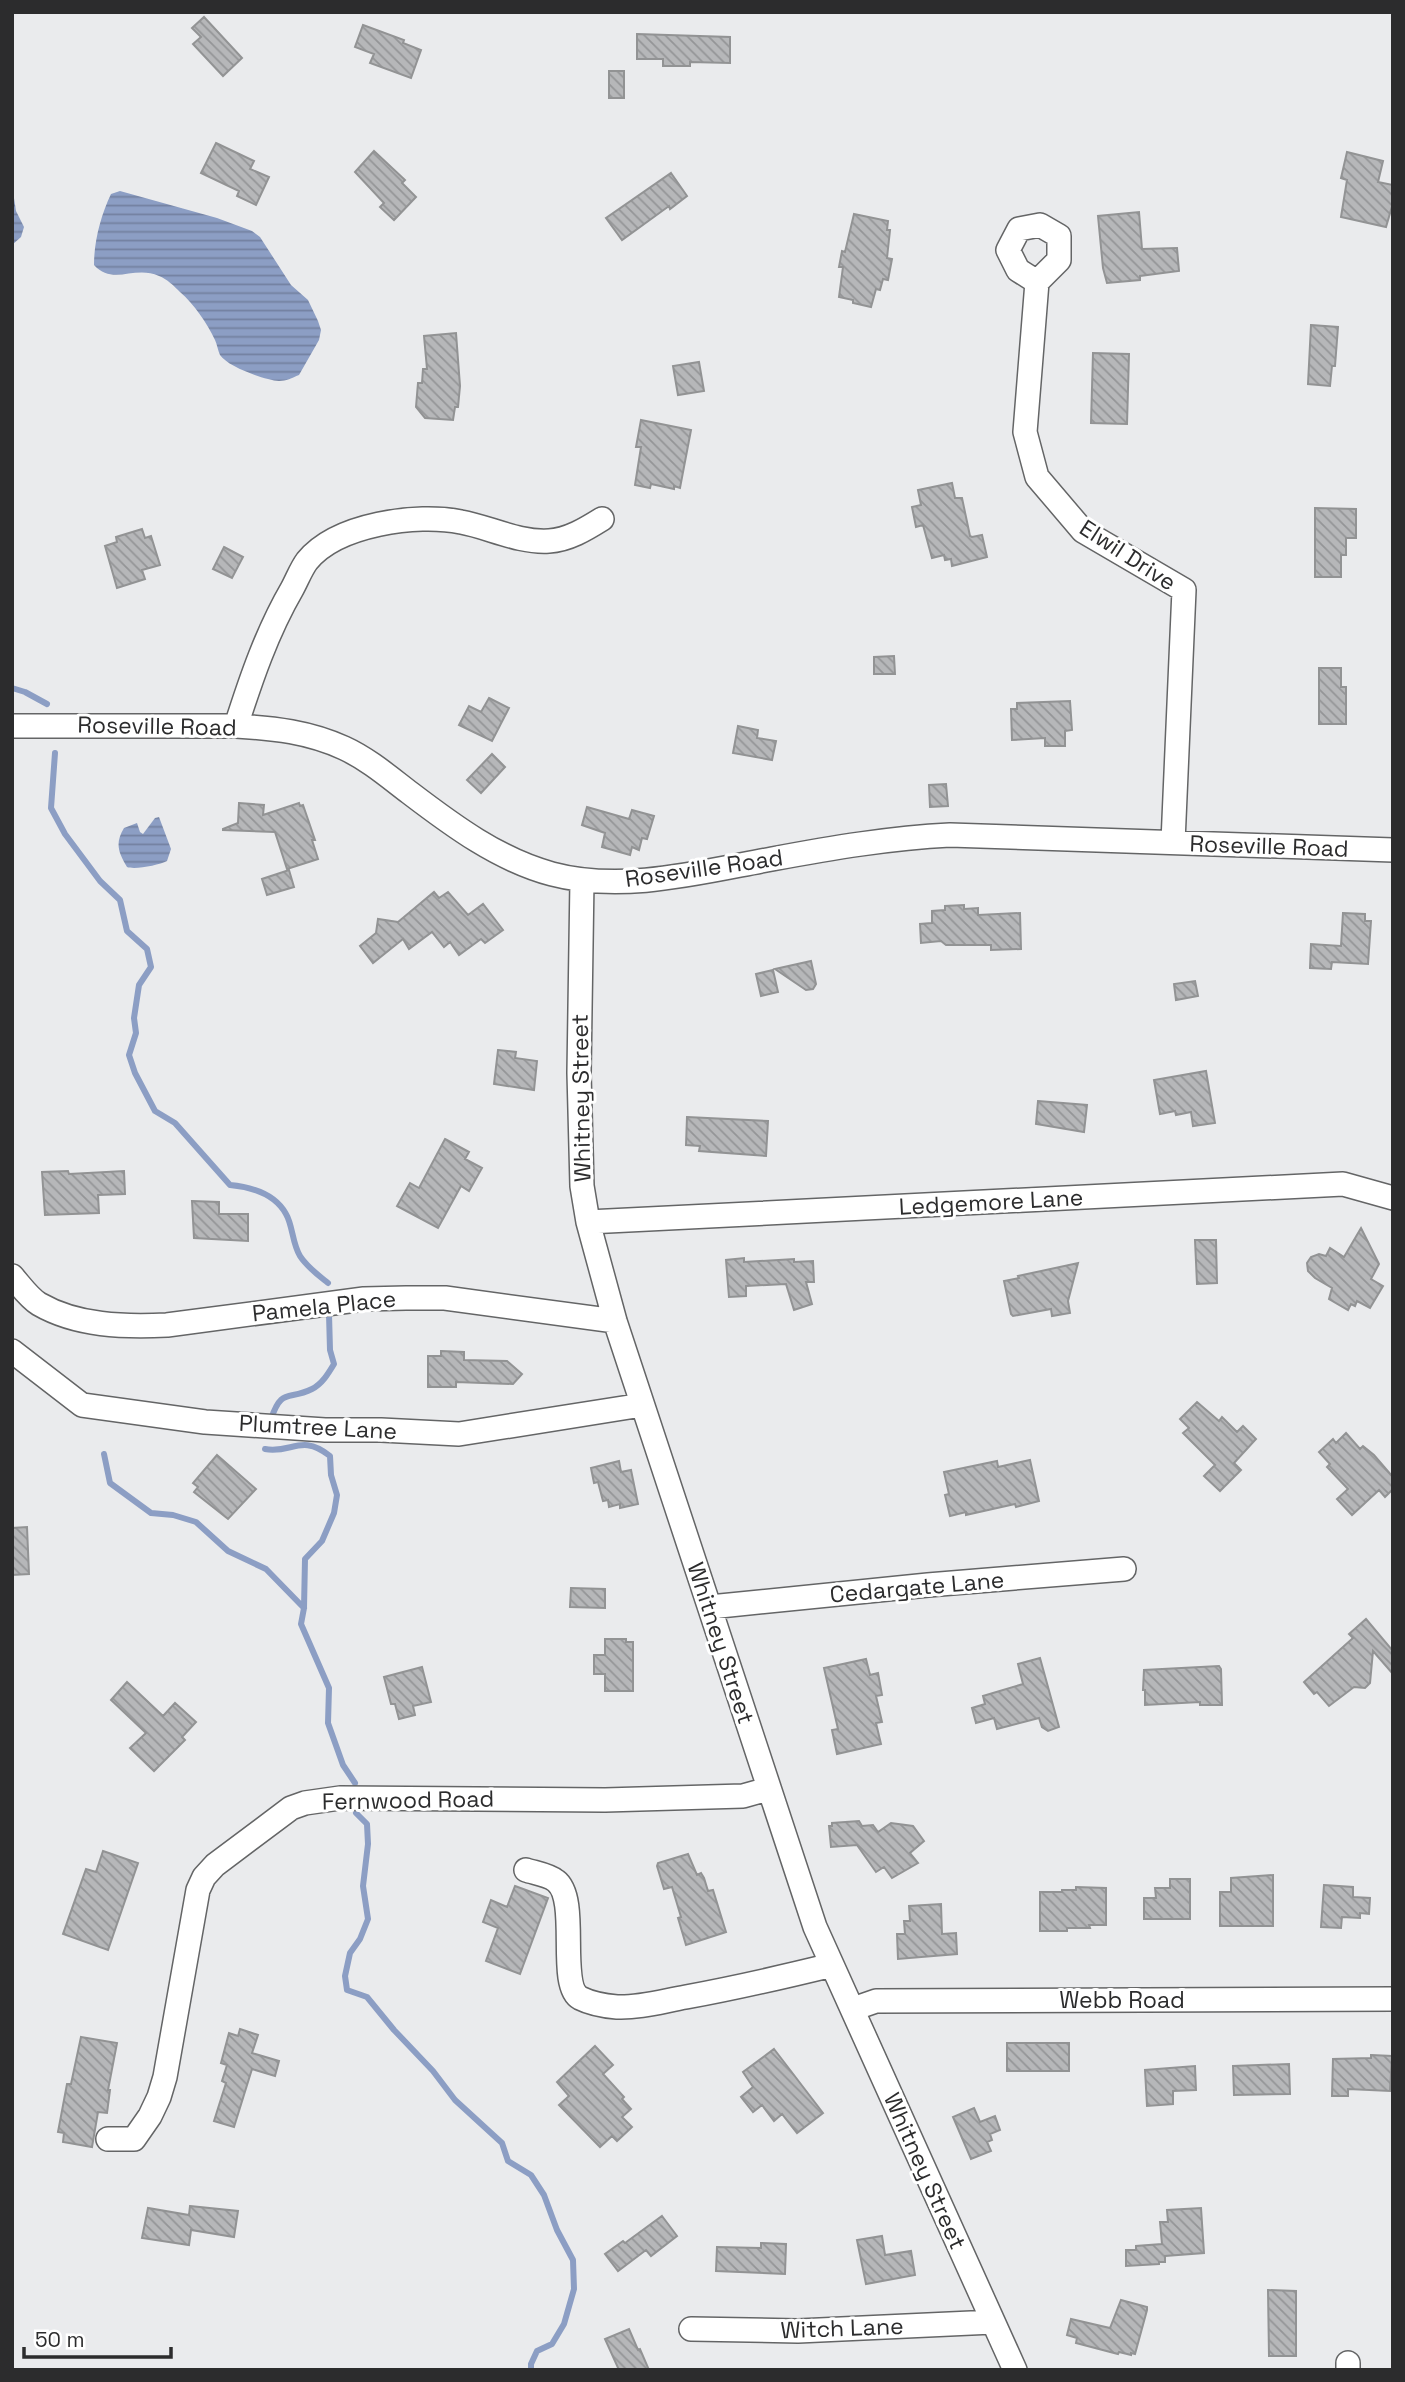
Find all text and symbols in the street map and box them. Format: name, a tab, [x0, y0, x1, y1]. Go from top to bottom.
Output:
street label: Elwil Drive	[1074, 513, 1182, 597]
street label: Roseville Road	[77, 710, 237, 742]
street label: Roseville Road	[1189, 828, 1349, 864]
street label: Roseville Road	[623, 842, 785, 894]
street label: Whitney Street	[565, 1014, 597, 1182]
street label: Ledgemore Lane	[898, 1182, 1084, 1222]
street label: Pamela Place	[250, 1284, 398, 1328]
street label: Plumtree Lane	[238, 1408, 398, 1446]
street label: Whitney Street	[681, 1558, 761, 1728]
street label: Cedargate Lane	[828, 1564, 1006, 1610]
street label: Fernwood Road	[322, 1783, 494, 1817]
street label: Webb Road	[1059, 1985, 1185, 2015]
street label: Whitney Street	[877, 2088, 973, 2254]
street label: Witch Lane	[780, 2311, 904, 2345]
scale bar	[24, 2316, 172, 2360]
text: 50 m	[35, 2326, 85, 2353]

